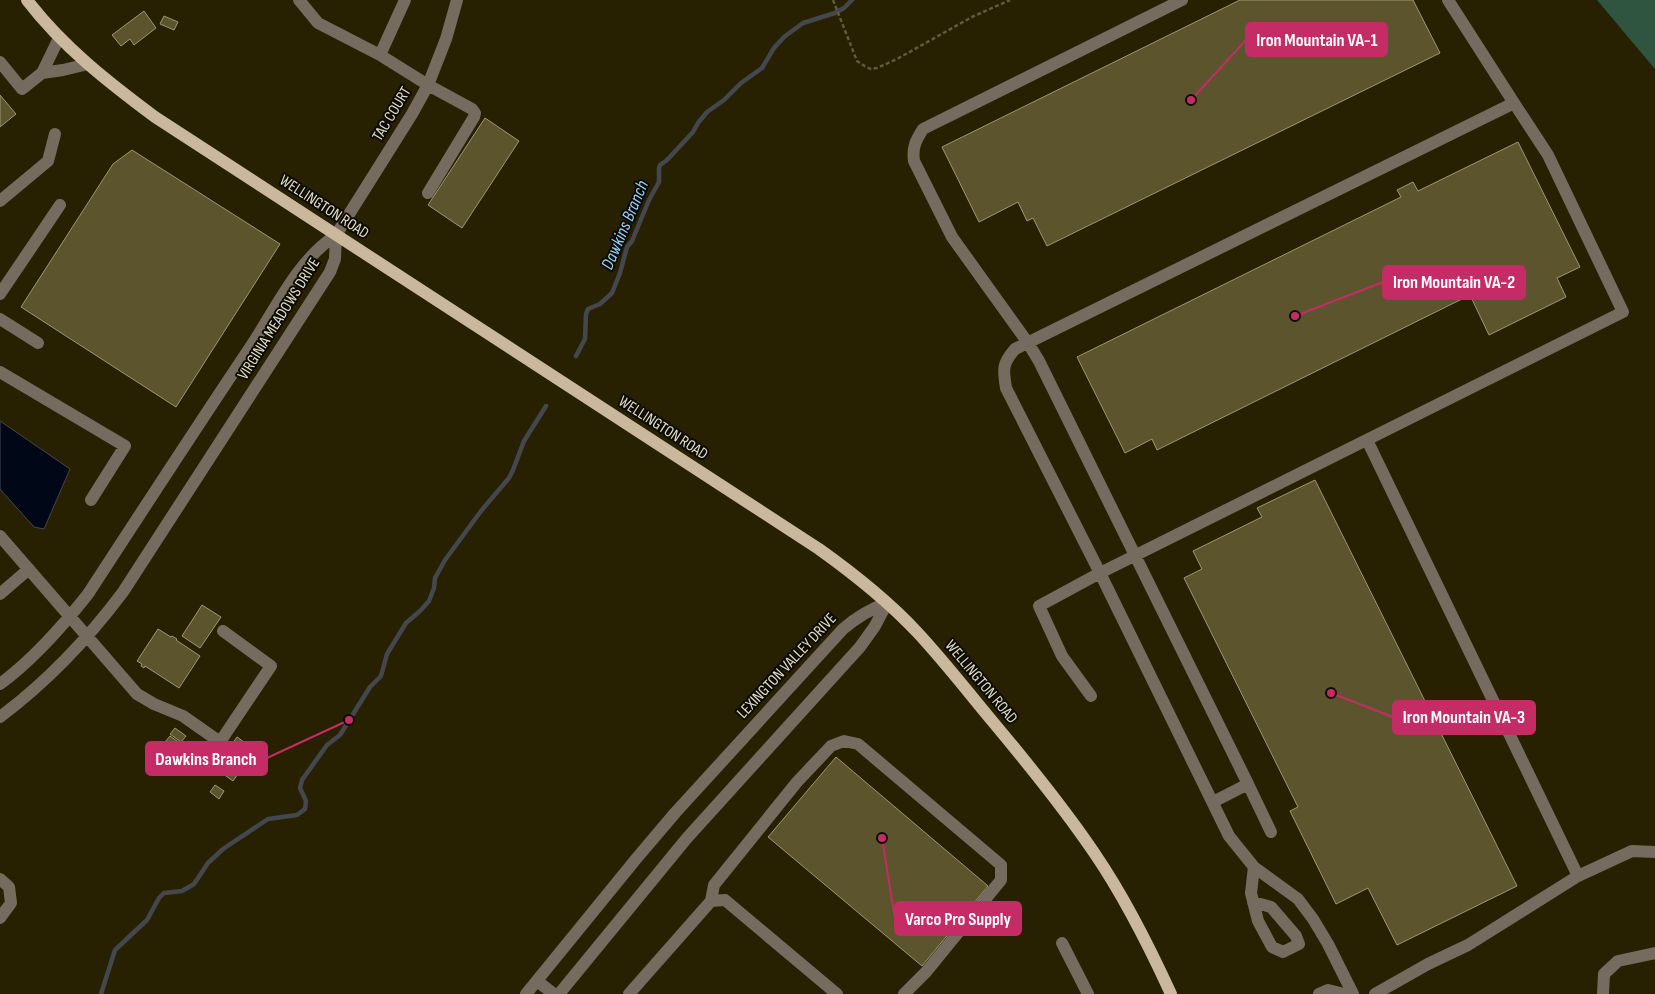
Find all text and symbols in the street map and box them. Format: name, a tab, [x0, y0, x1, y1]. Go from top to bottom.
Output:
callout: Iron Mountain VA-1	[1246, 23, 1387, 56]
text: Iron Mountain VA-1	[1256, 30, 1378, 51]
street label: TAC COURT	[368, 83, 416, 145]
street label: WELLINGTON ROAD	[276, 171, 372, 243]
water label: Dawkins Branch	[597, 177, 653, 273]
street label: VIRGINIA MEADOWS DRIVE	[234, 254, 324, 384]
callout: Iron Mountain VA-2	[1383, 266, 1525, 299]
text: Iron Mountain VA-2	[1393, 272, 1515, 293]
street label: WELLINGTON ROAD	[615, 392, 711, 464]
street label: LEXINGTON VALLEY DRIVE	[733, 609, 841, 723]
street label: WELLINGTON ROAD	[941, 637, 1021, 728]
callout: Iron Mountain VA-3	[1393, 701, 1535, 734]
text: Iron Mountain VA-3	[1403, 707, 1525, 728]
callout: Dawkins Branch	[146, 742, 267, 775]
text: Dawkins Branch	[155, 749, 257, 770]
callout: Varco Pro Supply	[895, 902, 1021, 935]
text: Varco Pro Supply	[905, 909, 1011, 930]

